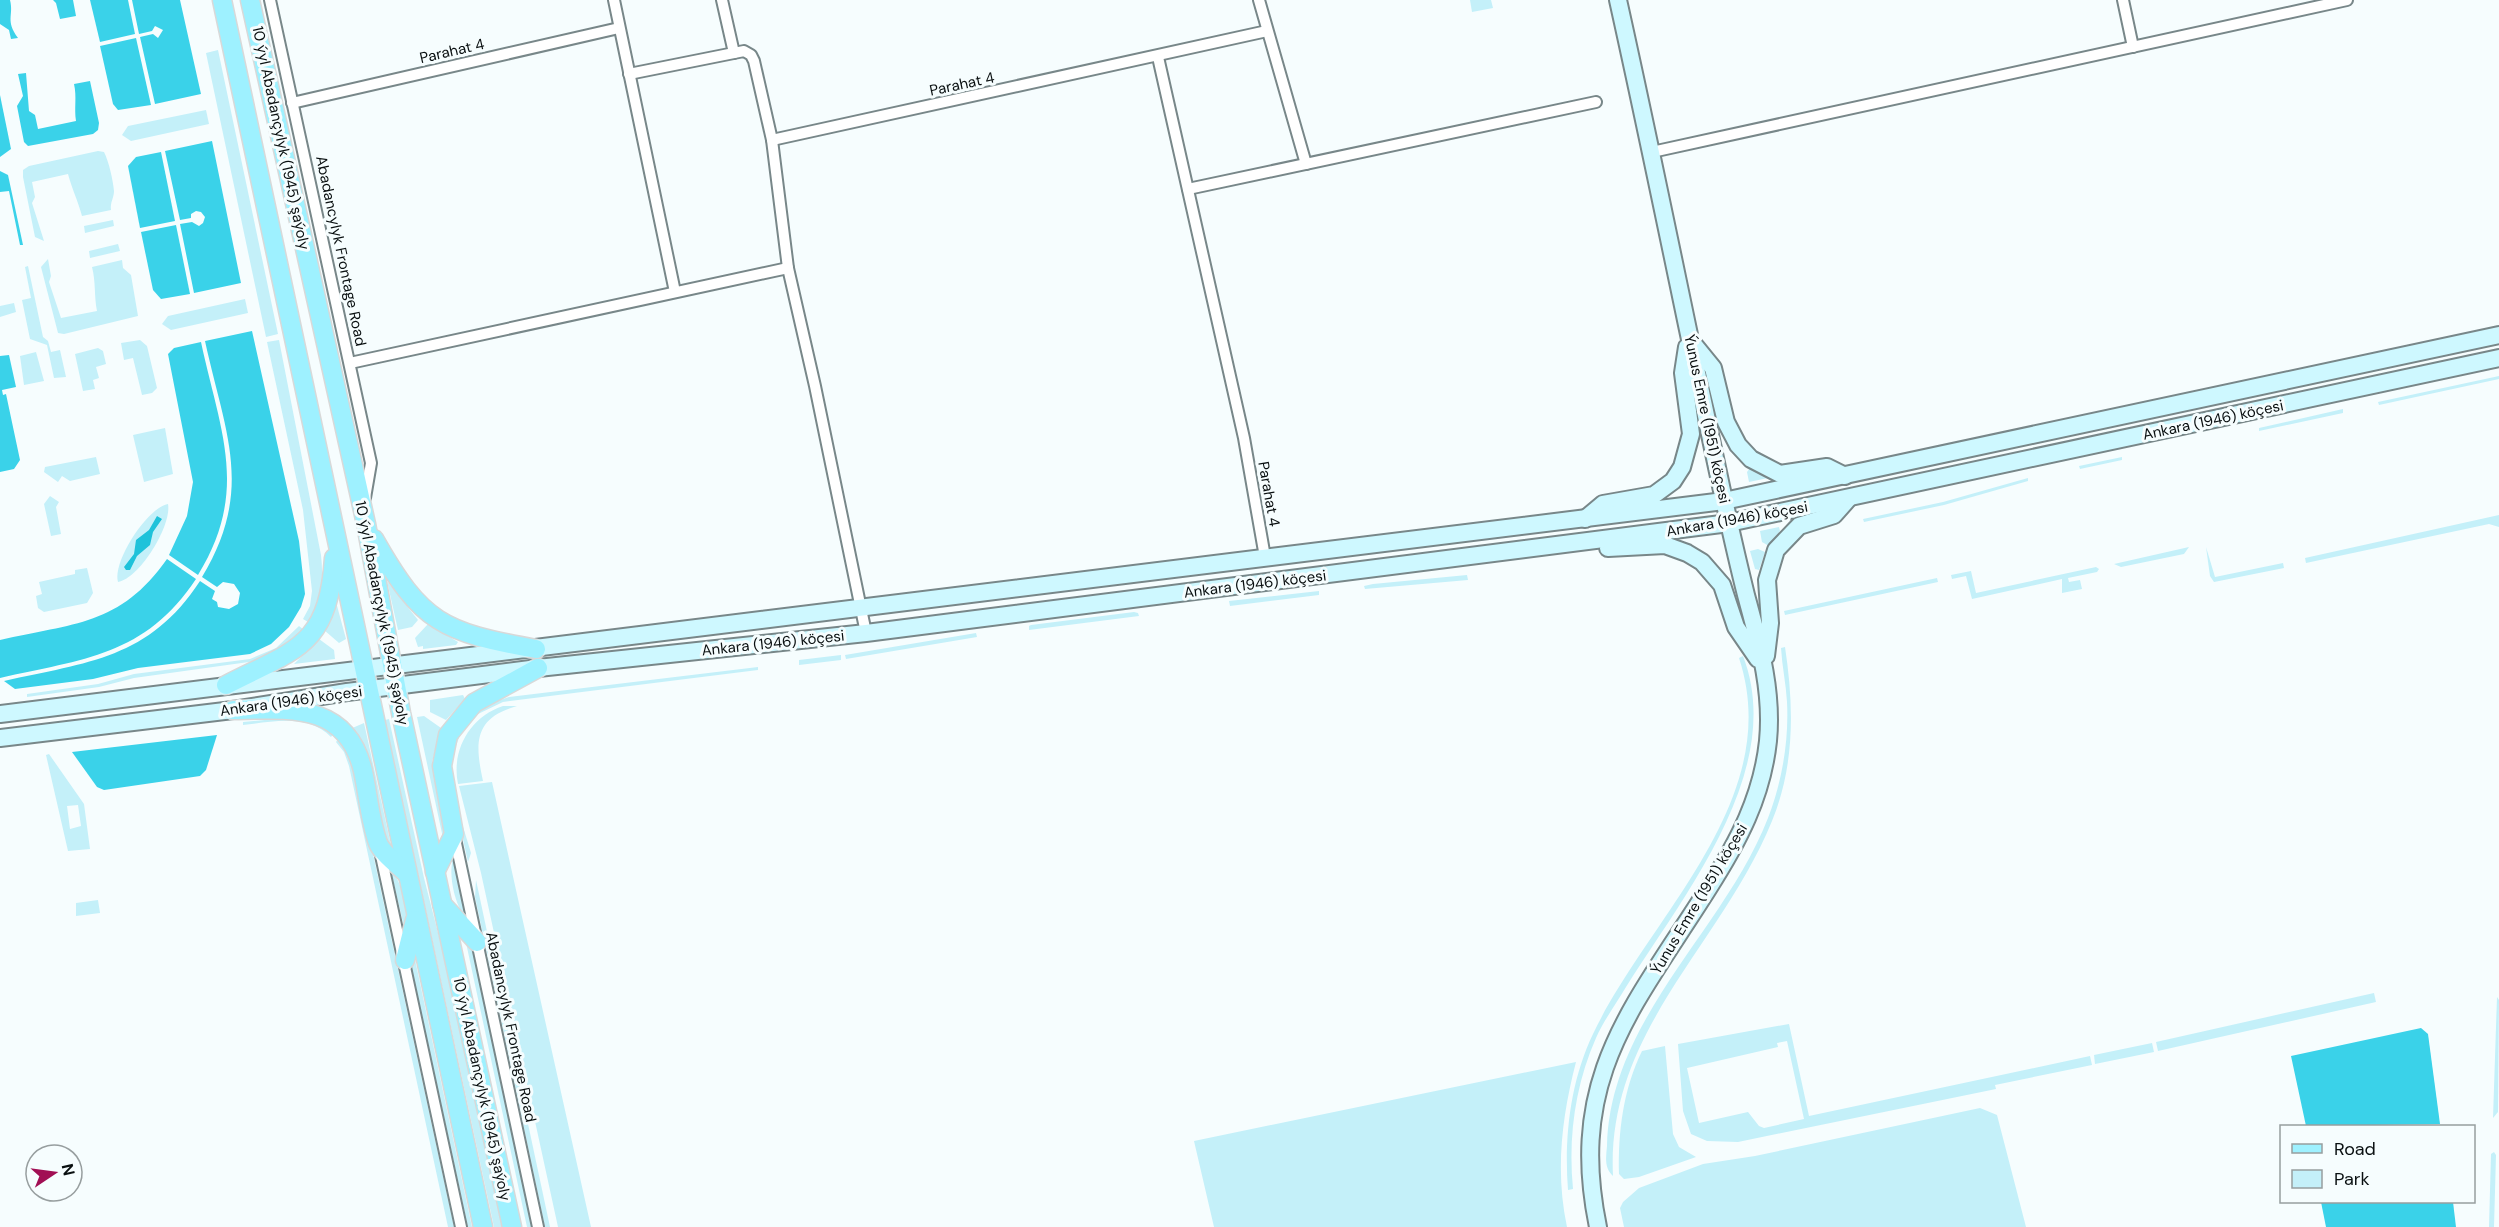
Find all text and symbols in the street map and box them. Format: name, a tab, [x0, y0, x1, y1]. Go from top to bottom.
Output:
street label: 10 ýyl Abadançylyk (1945) şaýoly	[248, 24, 315, 252]
street label: Parahat 4	[418, 34, 486, 68]
street label: Parahat 4	[928, 67, 996, 101]
street label: Abadancylyk Frontage Road	[311, 154, 371, 348]
street label: Ýunus Emre (1951) köçesi	[1679, 333, 1735, 505]
street label: Ankara (1946) köçesi	[2141, 395, 2285, 445]
street label: Parahat 4	[1253, 460, 1285, 528]
street label: Ankara (1946) köçesi	[1665, 497, 1809, 541]
street label: 10 ýyl Abadançylyk (1945) şaýoly	[350, 499, 414, 727]
street label: Ankara (1946) köçesi	[1183, 565, 1327, 603]
street label: Ankara (1946) köçesi	[701, 626, 845, 660]
street label: Ankara (1946) köçesi	[219, 681, 363, 721]
street label: Ýunus Emre (1951) köçesi	[1646, 820, 1752, 978]
street label: Abadancylyk Frontage Road	[481, 930, 541, 1124]
street label: 10 ýyl Abadançylyk (1945) şaýoly	[449, 975, 516, 1203]
legend	[2280, 1125, 2475, 1203]
text: Road	[2334, 1137, 2376, 1161]
north arrow	[24, 1143, 84, 1203]
text: N	[57, 1162, 80, 1178]
text: Park	[2334, 1167, 2370, 1191]

